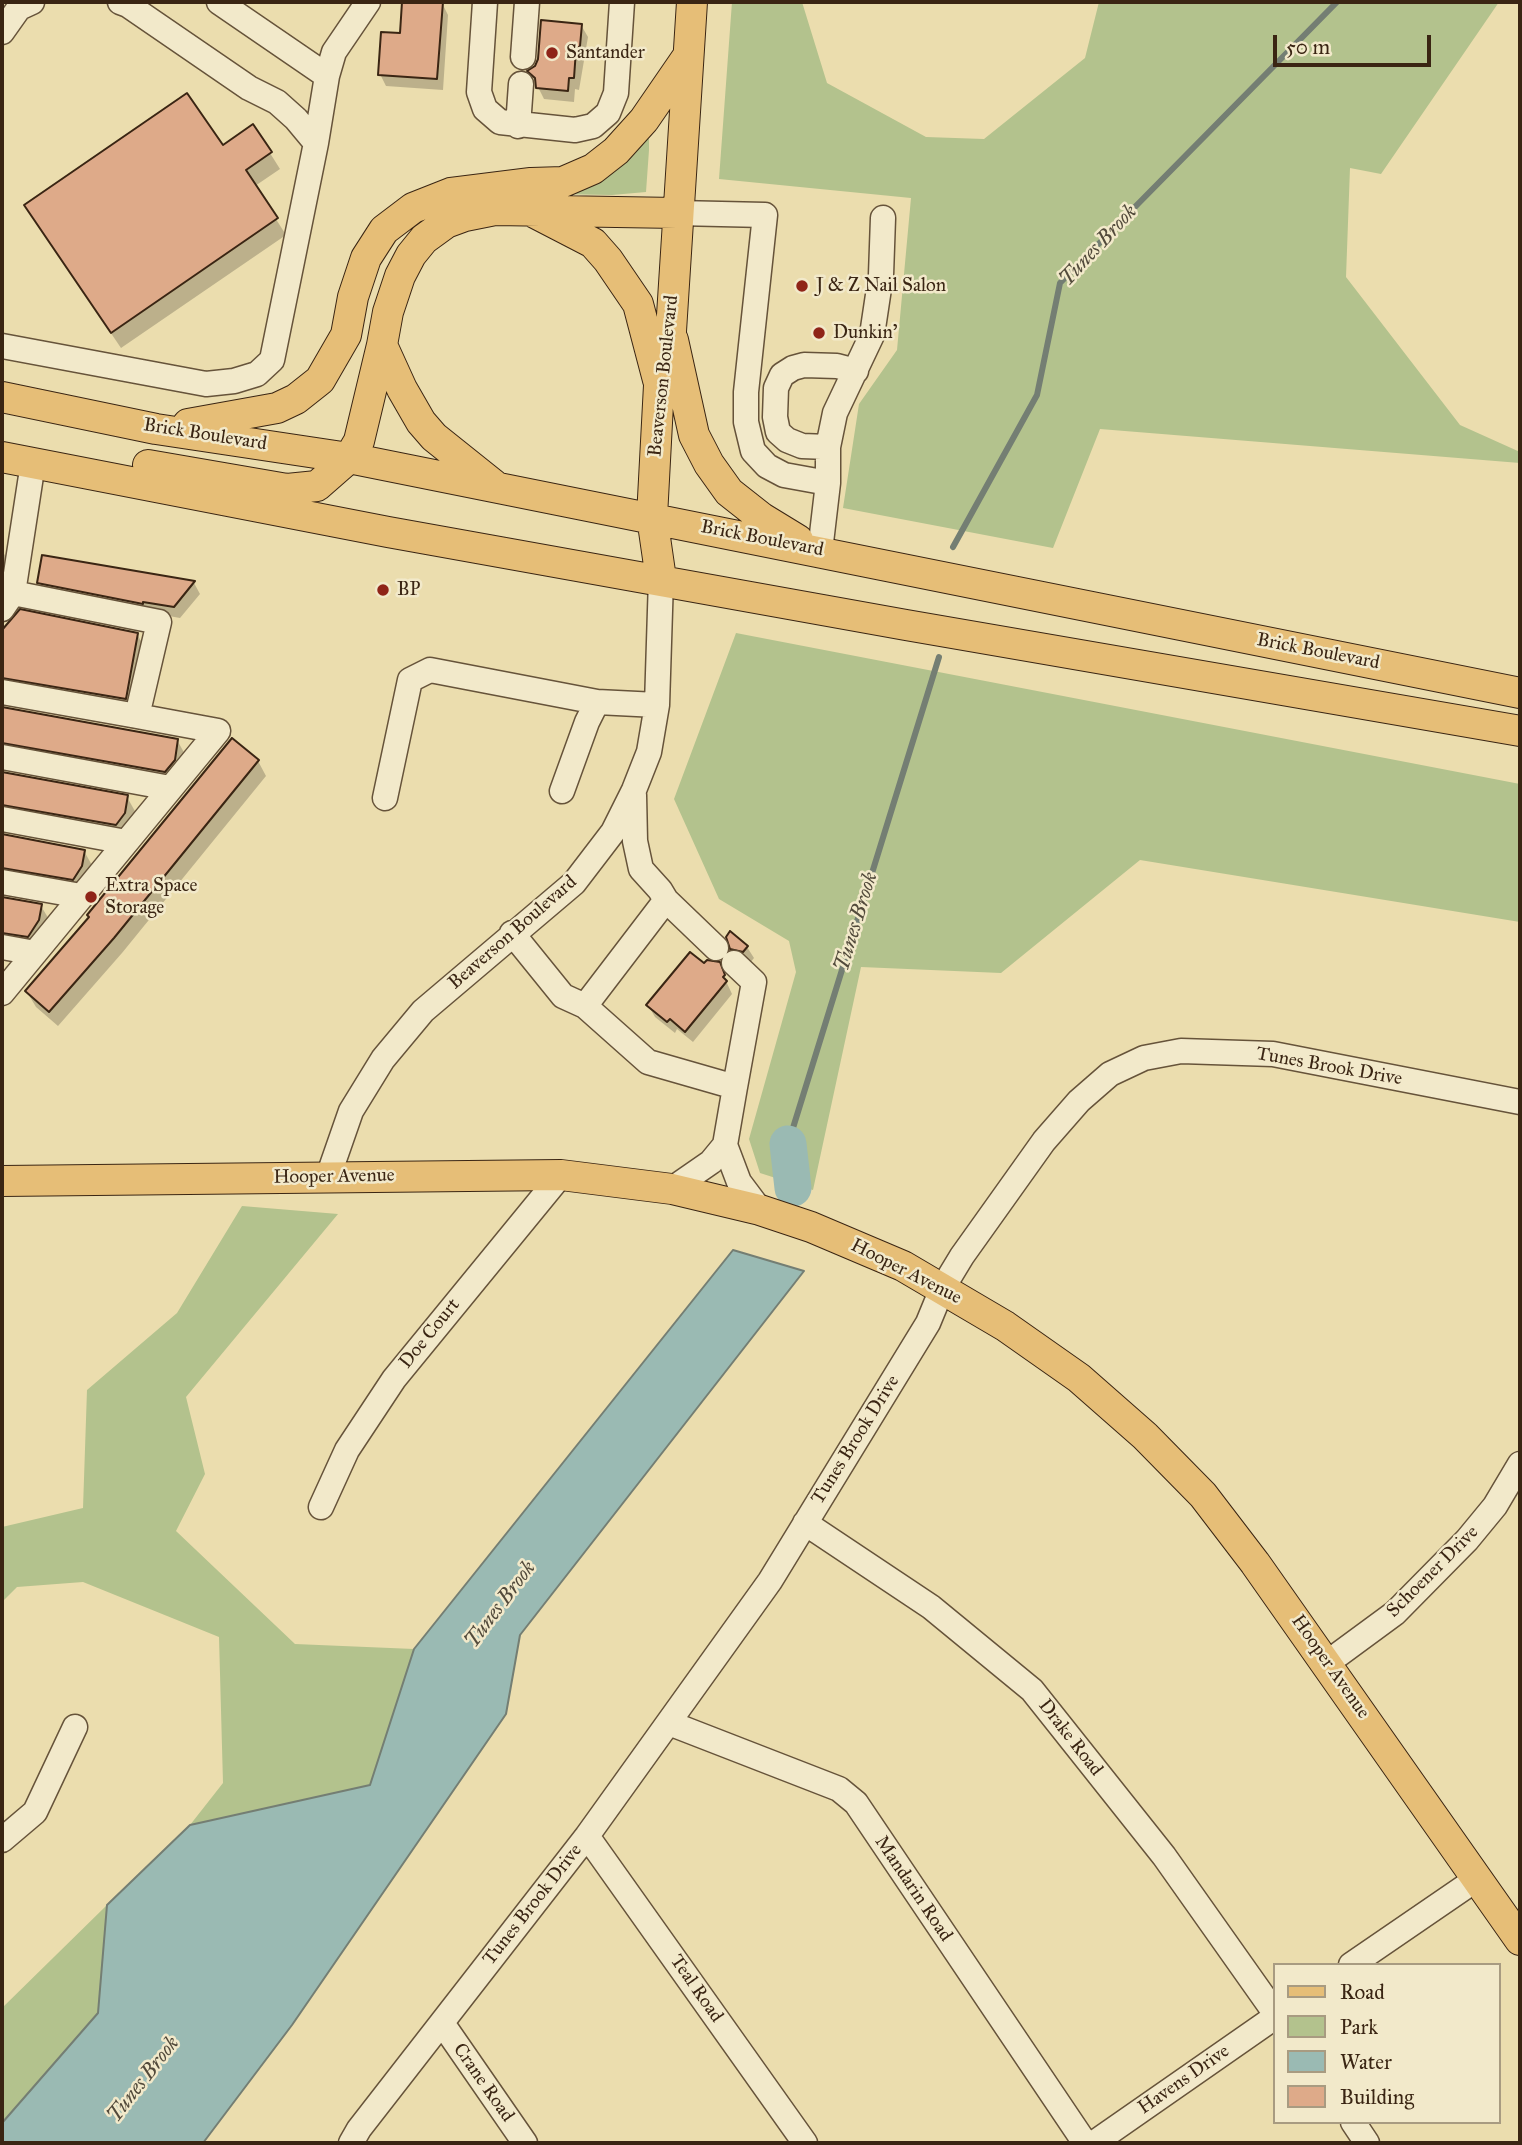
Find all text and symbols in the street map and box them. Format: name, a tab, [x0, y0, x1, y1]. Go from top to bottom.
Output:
scale bar	[1277, 21, 1434, 65]
text: 50 m	[1286, 34, 1330, 60]
place label: Santander	[566, 42, 645, 64]
marker: Santander	[544, 45, 560, 61]
water label: Tunes Brook	[1055, 200, 1143, 292]
place label: J & Z Nail Salon	[816, 275, 946, 297]
marker: J & Z Nail Salon	[794, 278, 810, 294]
street label: Beaverson Boulevard	[644, 294, 684, 458]
place label: Dunkin'	[833, 322, 897, 344]
marker: Dunkin'	[811, 325, 827, 341]
street label: Brick Boulevard	[142, 414, 268, 456]
street label: Brick Boulevard	[699, 516, 825, 562]
place label: BP	[397, 579, 420, 601]
marker: BP	[375, 582, 391, 598]
street label: Brick Boulevard	[1255, 629, 1381, 675]
water label: Tunes Brook	[830, 869, 884, 975]
street label: Beaverson Boulevard	[444, 871, 582, 995]
place label: Extra Space Storage	[105, 875, 197, 919]
marker: Extra Space Storage	[83, 889, 99, 905]
street label: Tunes Brook Drive	[1254, 1043, 1404, 1091]
street label: Hooper Avenue	[273, 1165, 395, 1189]
street label: Hooper Avenue	[847, 1234, 965, 1310]
street label: Doe Court	[395, 1294, 465, 1374]
street label: Tunes Brook Drive	[807, 1371, 905, 1509]
street label: Schoener Drive	[1382, 1521, 1484, 1623]
water label: Tunes Brook	[460, 1557, 542, 1653]
street label: Hooper Avenue	[1286, 1611, 1374, 1723]
street label: Drake Road	[1033, 1695, 1107, 1781]
street label: Mandarin Road	[869, 1832, 957, 1946]
street label: Tunes Brook Drive	[479, 1840, 587, 1970]
street label: Teal Road	[665, 1951, 727, 2027]
legend	[1274, 1963, 1501, 2124]
text: Road	[1340, 1979, 1385, 2005]
text: Park	[1340, 2014, 1378, 2040]
water label: Tunes Brook	[103, 2032, 185, 2128]
street label: Crane Road	[448, 2039, 518, 2127]
street label: Havens Drive	[1134, 2040, 1234, 2120]
text: Water	[1340, 2049, 1392, 2075]
text: Building	[1340, 2084, 1414, 2110]

